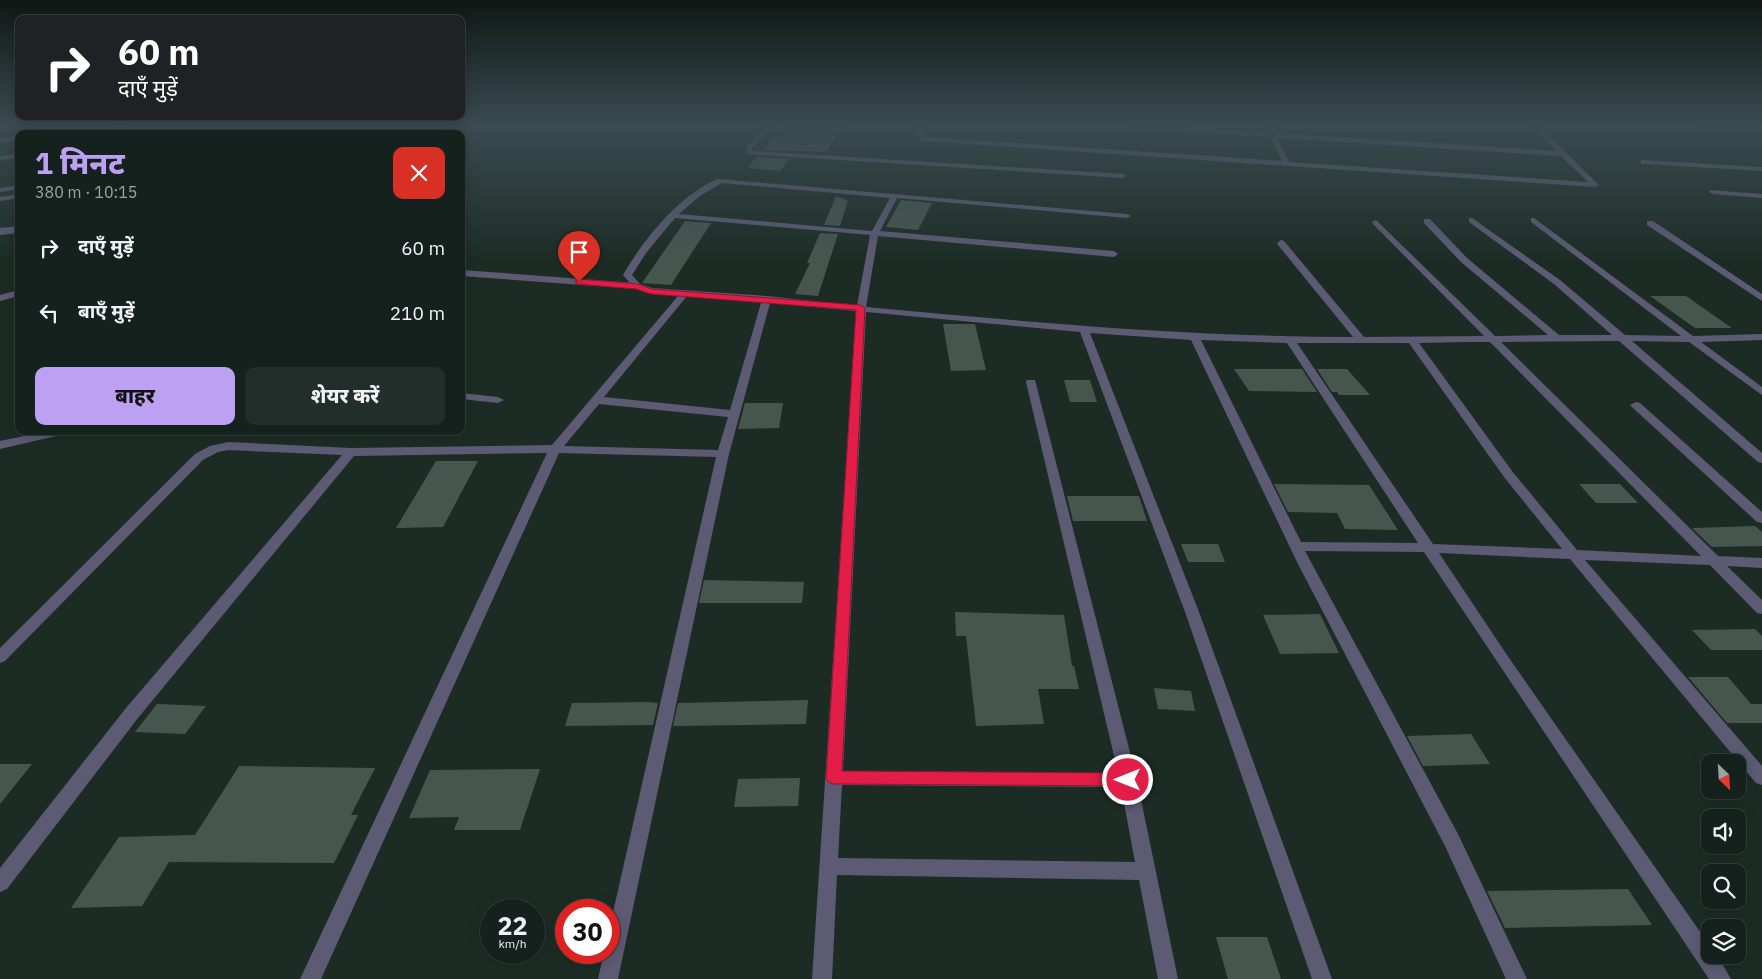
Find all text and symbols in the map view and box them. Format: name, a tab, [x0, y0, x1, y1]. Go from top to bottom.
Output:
text: 60 m	[118, 29, 200, 75]
icon: right	[35, 35, 100, 100]
text: दाएँ मुड़ें	[118, 73, 178, 102]
text: 1 मिनट	[35, 143, 125, 182]
button: close	[393, 147, 445, 199]
text: 380 m · 10:15	[35, 182, 137, 202]
pin	[558, 231, 600, 282]
icon: right	[35, 234, 63, 262]
text: दाएँ मुड़ें	[78, 234, 134, 258]
text: 60 m	[401, 236, 445, 260]
icon: arrive	[565, 238, 593, 266]
icon: left	[35, 299, 63, 327]
text: बाएँ मुड़ें	[78, 299, 135, 323]
text: 210 m	[390, 301, 445, 325]
button: बाहर	[35, 367, 235, 425]
button: शेयर करें	[245, 367, 445, 425]
position arrow	[1101, 753, 1153, 805]
north arrow	[1701, 754, 1746, 799]
map controls	[1701, 754, 1746, 964]
button: sound	[1701, 809, 1746, 854]
button: search	[1701, 864, 1746, 909]
speed limit sign: 30	[555, 899, 620, 964]
text: 22	[497, 909, 528, 942]
button: layers	[1701, 919, 1746, 964]
text: km/h	[498, 936, 527, 951]

